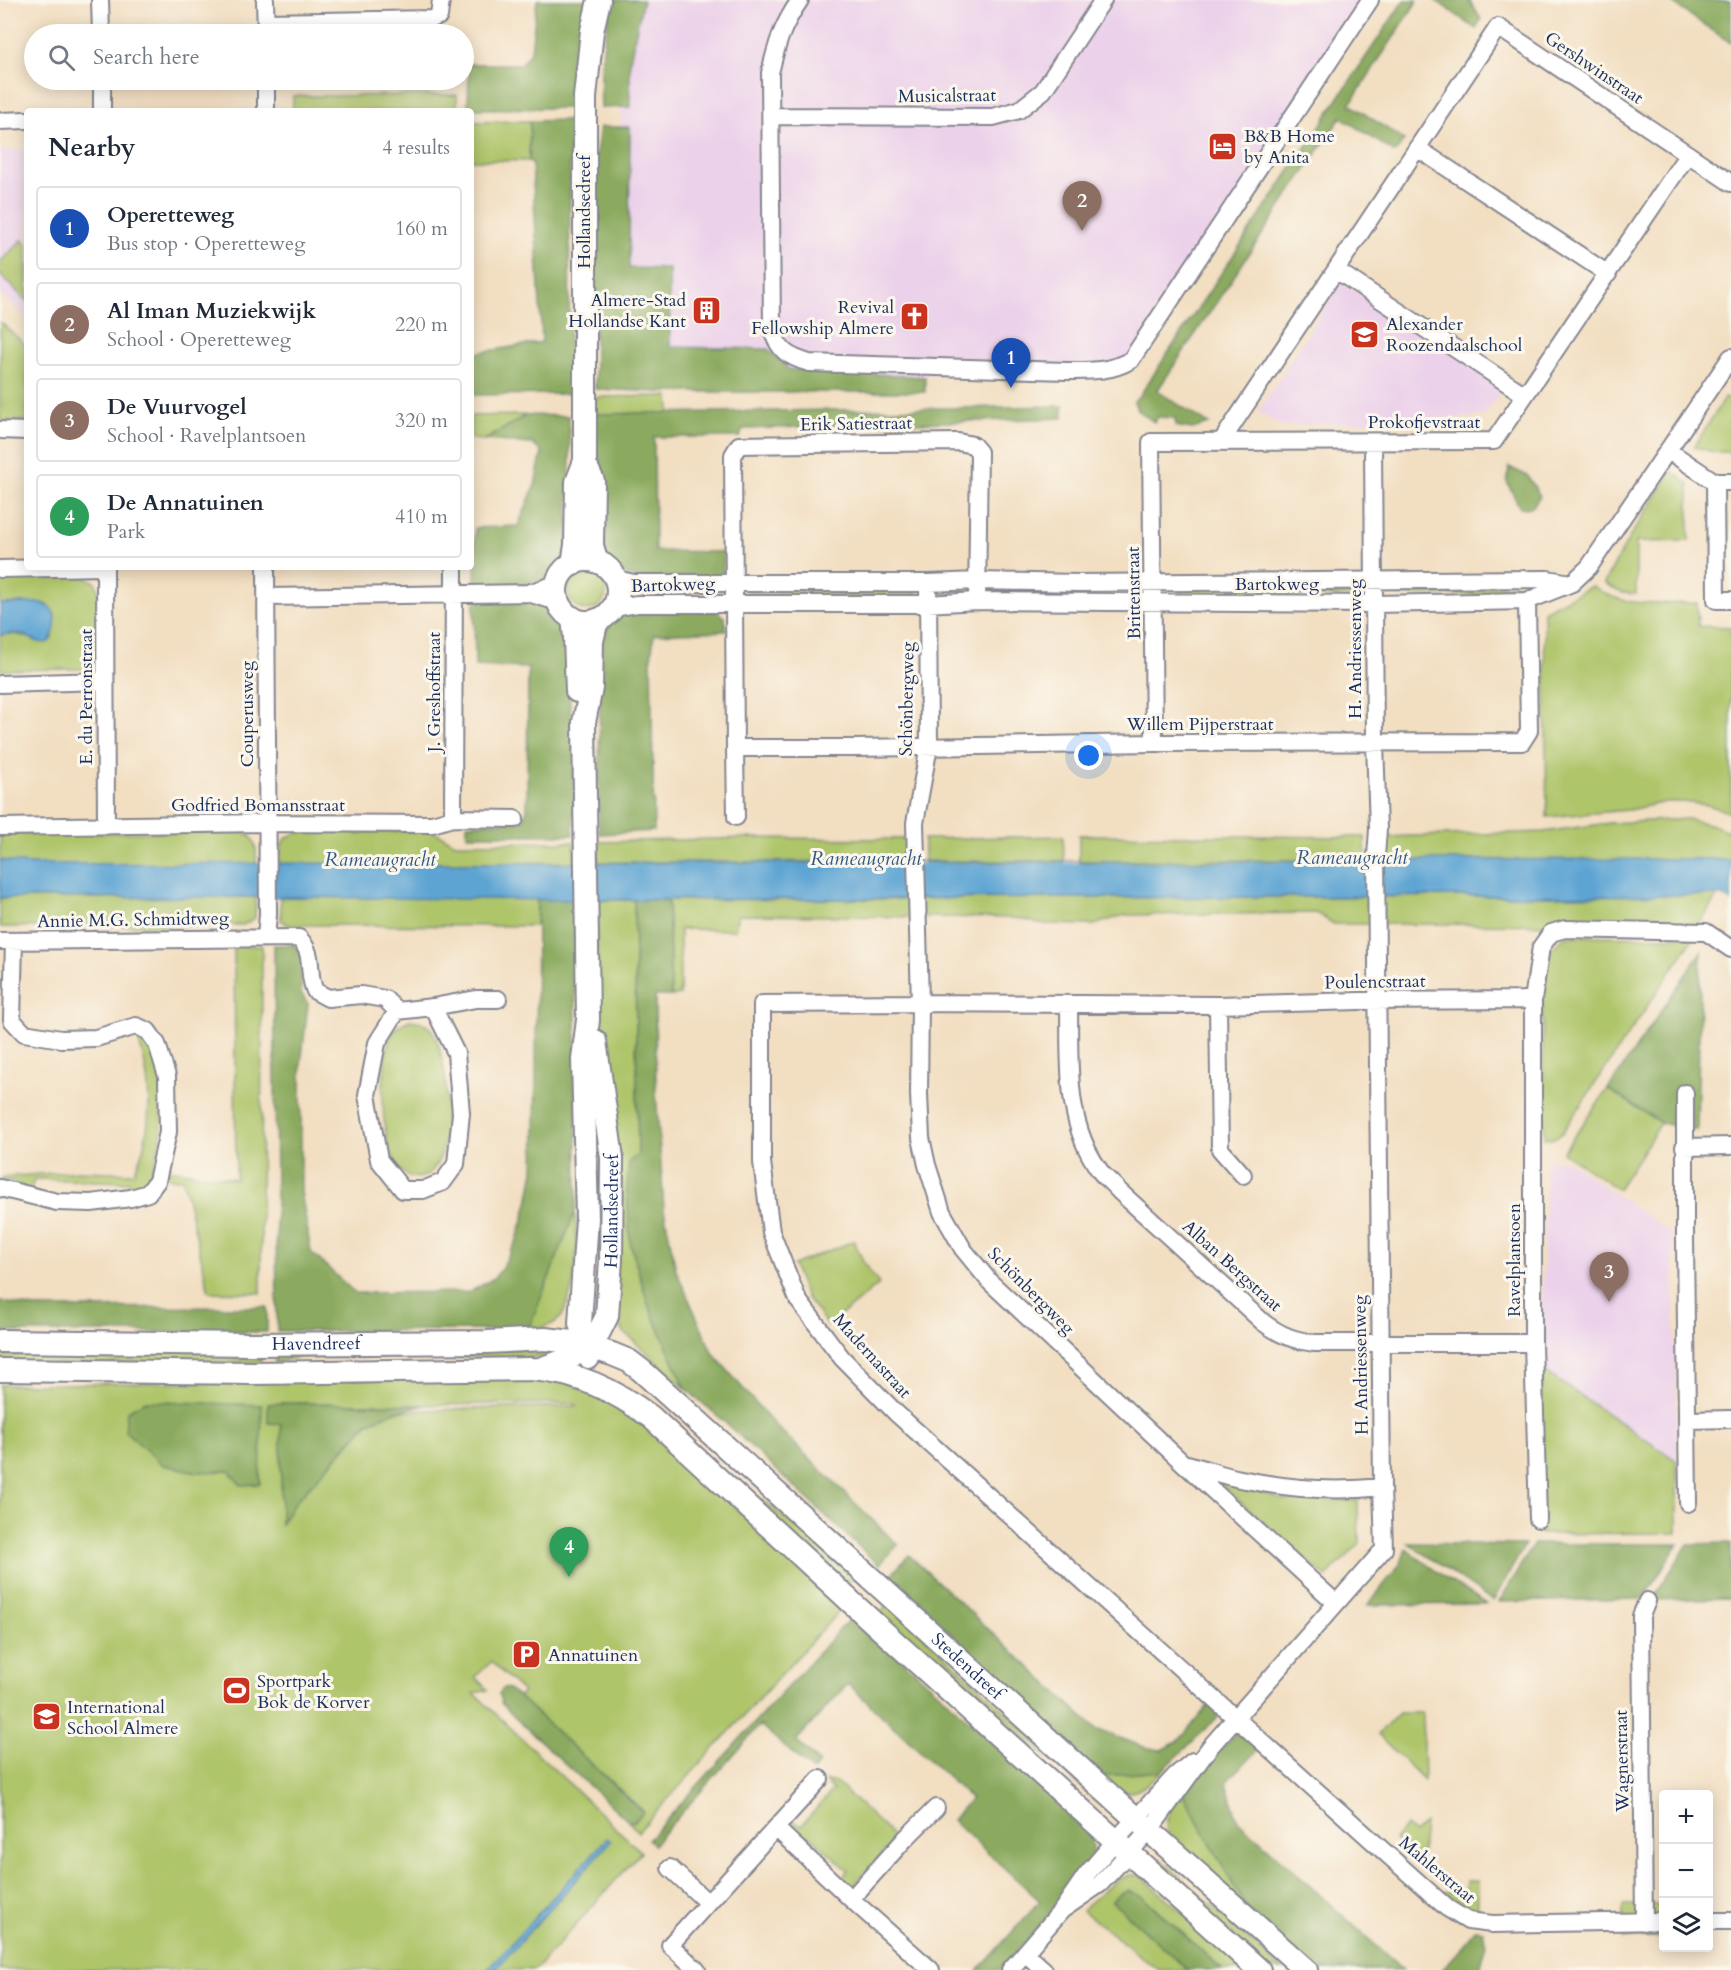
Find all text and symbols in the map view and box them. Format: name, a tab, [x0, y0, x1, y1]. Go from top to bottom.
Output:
search box	[24, 24, 474, 90]
street label: Gershwinstraat	[1540, 26, 1649, 110]
icon: search	[45, 41, 78, 74]
text: Search here	[93, 42, 200, 72]
street label: Musicalstraat	[898, 83, 997, 109]
place label: B&B Home by Anita	[1244, 124, 1335, 170]
text: Nearby	[48, 130, 136, 165]
hotel icon: B&B Home by Anita	[1207, 130, 1239, 162]
text: 4 results	[382, 134, 450, 161]
street label: Hollandsedreef	[572, 152, 597, 269]
pin: 2	[1062, 182, 1102, 231]
text: Operetteweg	[107, 200, 234, 230]
text: 1	[64, 215, 75, 242]
text: 160 m	[395, 215, 448, 242]
text: Bus stop · Operetteweg	[107, 230, 305, 257]
place label: Almere-Stad Hollandse Kant	[568, 288, 686, 334]
building icon: Almere-Stad Hollandse Kant	[691, 294, 723, 326]
place label: Revival Fellowship Almere	[751, 295, 894, 341]
text: Al Iman Muziekwijk	[107, 296, 316, 326]
church icon: Revival Fellowship Almere	[899, 301, 931, 333]
text: 2	[64, 311, 75, 338]
text: 220 m	[395, 311, 448, 338]
place label: Alexander Roozendaalschool	[1386, 312, 1523, 358]
school or university icon: Alexander Roozendaalschool	[1349, 318, 1381, 350]
text: School · Operetteweg	[107, 326, 291, 353]
pin: 1	[992, 338, 1030, 388]
text: De Vuurvogel	[107, 392, 247, 422]
text: 3	[64, 407, 75, 434]
text: 320 m	[395, 407, 448, 434]
street label: Prokofjevstraat	[1368, 410, 1481, 435]
street label: Erik Satiestraat	[800, 411, 913, 437]
text: School · Ravelplantsoen	[107, 422, 306, 449]
text: De Annatuinen	[107, 488, 264, 518]
text: 4	[64, 503, 75, 530]
text: 410 m	[395, 503, 448, 530]
text: Park	[107, 518, 145, 545]
street label: Brittenstraat	[1121, 546, 1147, 640]
street label: Bartokweg	[630, 571, 716, 599]
street label: Bartokweg	[1235, 572, 1320, 597]
street label: H. Andriessenweg	[1343, 578, 1368, 719]
street label: E. du Perronstraat	[74, 629, 99, 765]
street label: J. Greshoffstraat	[422, 631, 447, 755]
street label: Schönbergweg	[894, 641, 921, 756]
street label: Couperusweg	[235, 660, 260, 767]
street label: Willem Pijperstraat	[1126, 712, 1274, 737]
your location	[1074, 741, 1103, 770]
street label: Godfried Bomansstraat	[171, 793, 345, 818]
water label: Rameaugracht	[1296, 844, 1409, 871]
water label: Rameaugracht	[810, 845, 923, 872]
water label: Rameaugracht	[324, 846, 437, 873]
street label: Annie M.G. Schmidtweg	[37, 906, 230, 934]
street label: Poulencstraat	[1324, 969, 1426, 995]
street label: Hollandsedreef	[598, 1149, 625, 1269]
street label: Ravelplantsoen	[1502, 1202, 1527, 1317]
street label: Alban Bergstraat	[1177, 1214, 1288, 1318]
street label: Schönbergweg	[982, 1242, 1081, 1341]
pin: 3	[1590, 1252, 1628, 1302]
street label: H. Andriessenweg	[1347, 1294, 1375, 1435]
street label: Madernastraat	[827, 1308, 917, 1404]
street label: Havendreef	[272, 1331, 364, 1356]
pin: 4	[550, 1528, 588, 1577]
street label: Stedendreef	[926, 1627, 1011, 1707]
parking icon: Annatuinen	[511, 1639, 543, 1671]
place label: Annatuinen	[548, 1643, 639, 1668]
place label: Sportpark Bok de Korver	[257, 1669, 370, 1715]
sports icon: Sportpark Bok de Korver	[220, 1675, 252, 1707]
place label: International School Almere	[67, 1695, 179, 1741]
school or university icon: International School Almere	[30, 1701, 62, 1733]
street label: Wagnerstraat	[1609, 1709, 1635, 1813]
map controls	[1659, 1790, 1713, 1952]
button: +	[1659, 1790, 1713, 1844]
street label: Mahlerstraat	[1393, 1830, 1481, 1910]
button: −	[1659, 1844, 1713, 1898]
button: layers	[1659, 1898, 1713, 1952]

